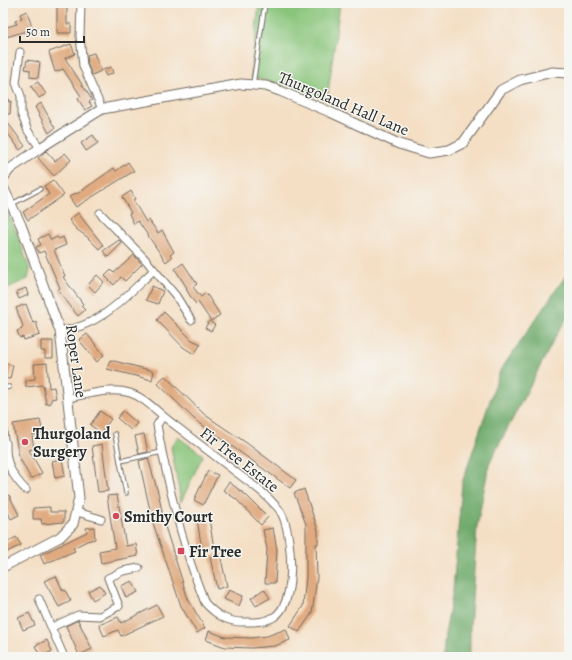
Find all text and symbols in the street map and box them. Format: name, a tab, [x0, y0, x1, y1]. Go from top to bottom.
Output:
scale bar	[20, 18, 84, 44]
text: 50 m	[26, 24, 50, 40]
street label: Thurgoland Hall Lane	[275, 66, 412, 141]
street label: Roper Lane	[60, 323, 92, 399]
street label: Fir Tree Estate	[195, 422, 283, 498]
place label: Thurgoland Surgery	[33, 423, 111, 463]
marker: Thurgoland Surgery	[20, 437, 30, 447]
place label: Smithy Court	[124, 506, 214, 528]
marker: Smithy Court	[111, 511, 121, 521]
place label: Fir Tree	[189, 541, 241, 563]
marker: Fir Tree	[176, 546, 186, 556]

